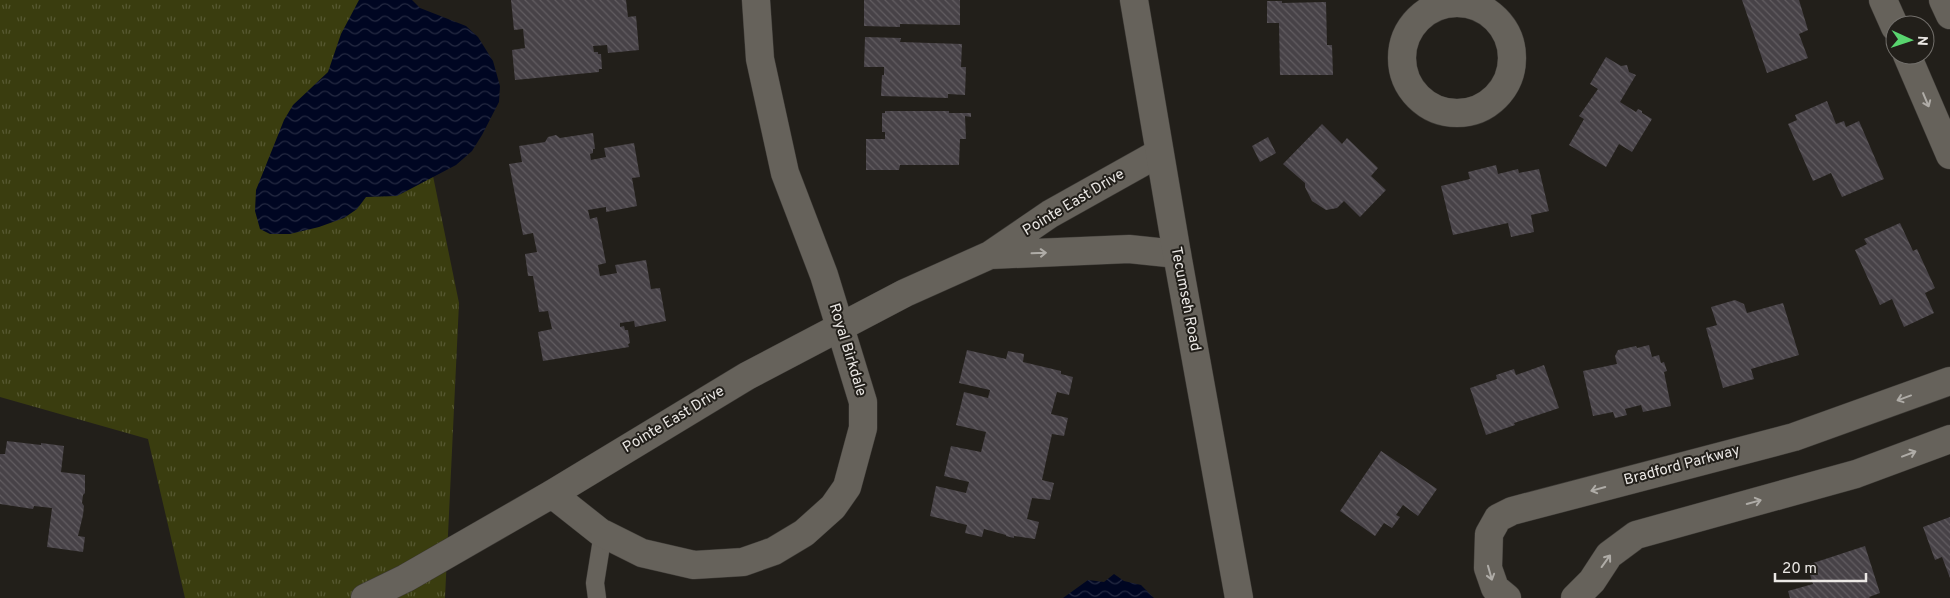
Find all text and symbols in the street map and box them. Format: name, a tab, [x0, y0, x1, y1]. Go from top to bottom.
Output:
north arrow	[1885, 15, 1935, 65]
text: N	[1913, 35, 1930, 46]
one-way arrow	[1922, 92, 1932, 107]
street label: Pointe East Drive	[1020, 165, 1128, 241]
street label: Tecumseh Road	[1166, 245, 1204, 353]
one-way arrow	[1030, 248, 1046, 258]
street label: Royal Birkdale	[824, 301, 870, 399]
street label: Pointe East Drive	[620, 382, 728, 458]
one-way arrow	[1897, 394, 1912, 403]
street label: Bradford Parkway	[1622, 441, 1742, 491]
one-way arrow	[1901, 449, 1916, 458]
one-way arrow	[1590, 484, 1606, 494]
one-way arrow	[1746, 497, 1762, 507]
scale bar	[1775, 550, 1866, 582]
one-way arrow	[1601, 554, 1611, 568]
text: 20 m	[1782, 560, 1817, 579]
one-way arrow	[1486, 565, 1496, 581]

